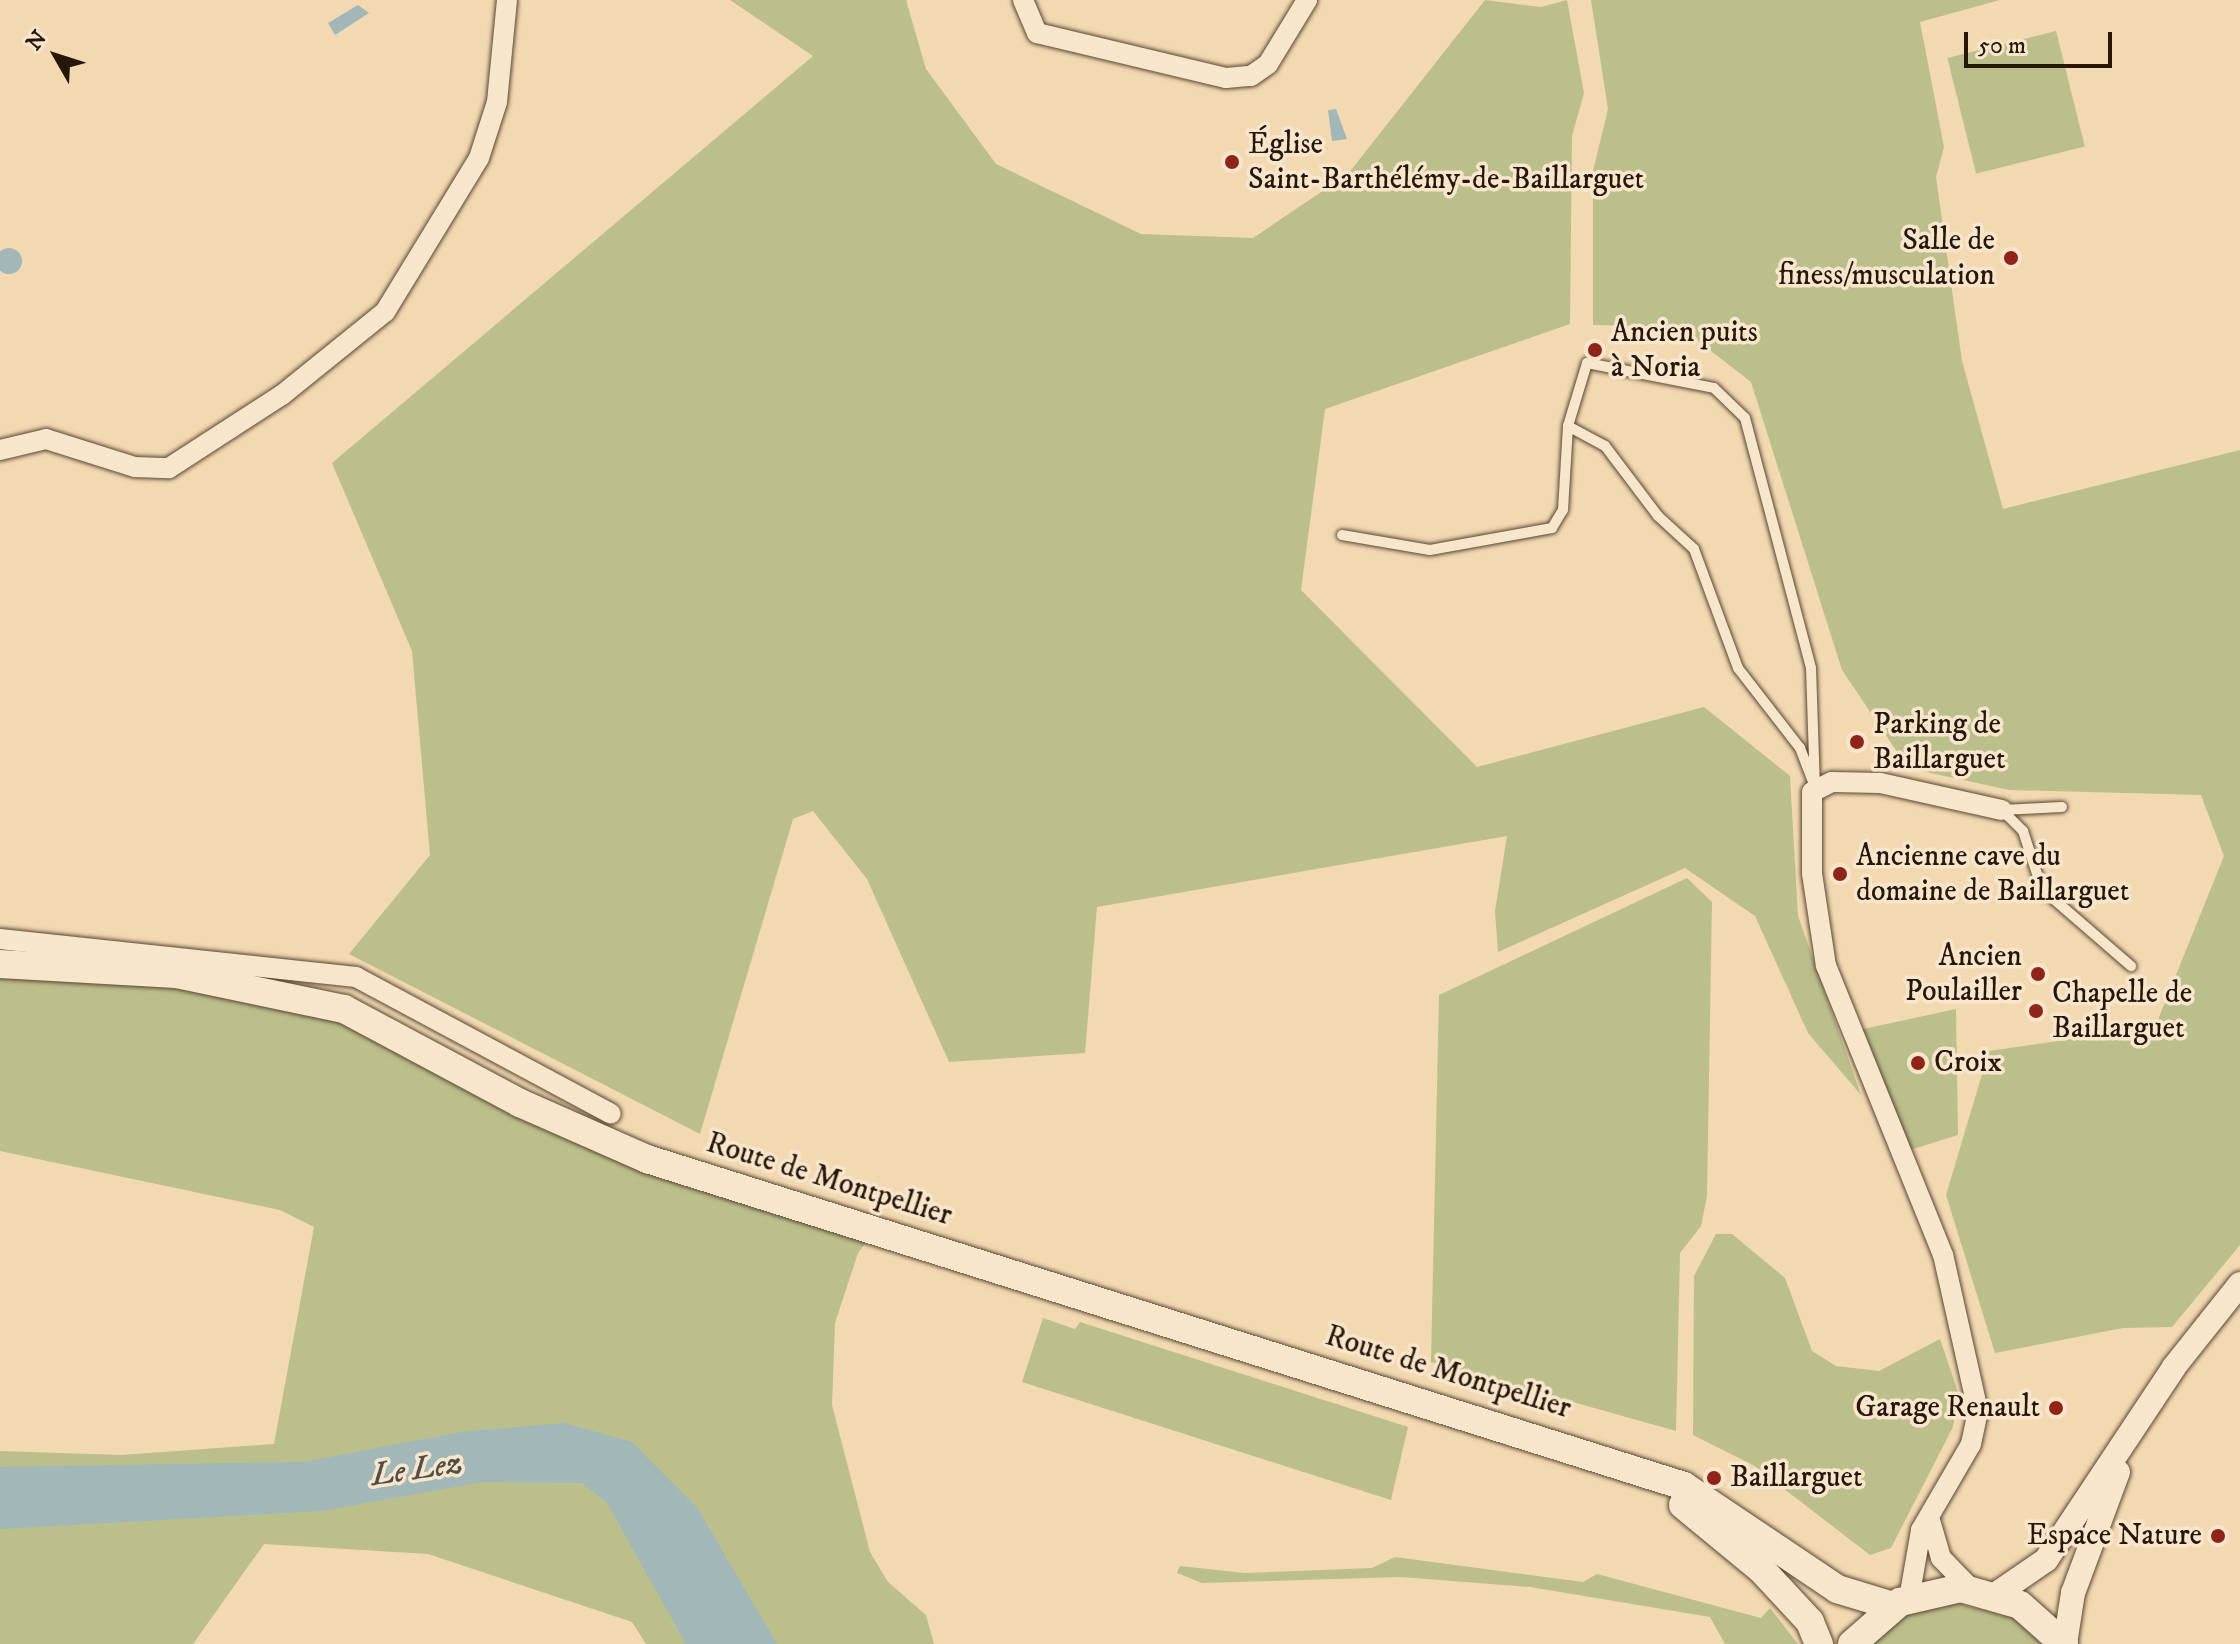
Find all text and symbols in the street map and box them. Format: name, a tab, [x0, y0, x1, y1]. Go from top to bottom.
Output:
north arrow	[16, 16, 96, 96]
scale bar	[1968, 16, 2116, 66]
text: N	[21, 25, 53, 56]
text: 50 m	[1978, 31, 2026, 61]
place label: Église Saint-Barthélémy-de-Baillarguet	[1248, 127, 1644, 198]
marker: Église Saint-Barthélémy-de-Baillarguet	[1223, 153, 1241, 171]
place label: Salle de finess/musculation	[1778, 223, 1995, 294]
marker: Salle de finess/musculation	[2002, 249, 2020, 267]
place label: Ancien puits à Noria	[1611, 315, 1758, 386]
marker: Ancien puits à Noria	[1586, 341, 1604, 359]
place label: Parking de Baillarguet	[1873, 707, 2006, 778]
marker: Parking de Baillarguet	[1848, 733, 1866, 751]
place label: Ancienne cave du domaine de Baillarguet	[1856, 839, 2129, 910]
marker: Ancienne cave du domaine de Baillarguet	[1831, 865, 1849, 883]
place label: Ancien Poulailler	[1905, 939, 2022, 1010]
marker: Ancien Poulailler	[2029, 965, 2047, 983]
place label: Chapelle de Baillarguet	[2052, 976, 2192, 1046]
marker: Chapelle de Baillarguet	[2027, 1002, 2045, 1020]
place label: Croix	[1934, 1045, 2002, 1081]
marker: Croix	[1909, 1054, 1927, 1072]
street label: Route de Montpellier	[702, 1126, 956, 1234]
street label: Route de Montpellier	[1321, 1319, 1575, 1427]
place label: Garage Renault	[1855, 1390, 2040, 1426]
marker: Garage Renault	[2047, 1399, 2065, 1417]
water label: Le Lez	[369, 1445, 465, 1495]
place label: Baillarguet	[1730, 1460, 1863, 1496]
marker: Baillarguet	[1705, 1469, 1723, 1487]
place label: Espace Nature	[2027, 1518, 2202, 1554]
marker: Espace Nature	[2209, 1527, 2227, 1545]

